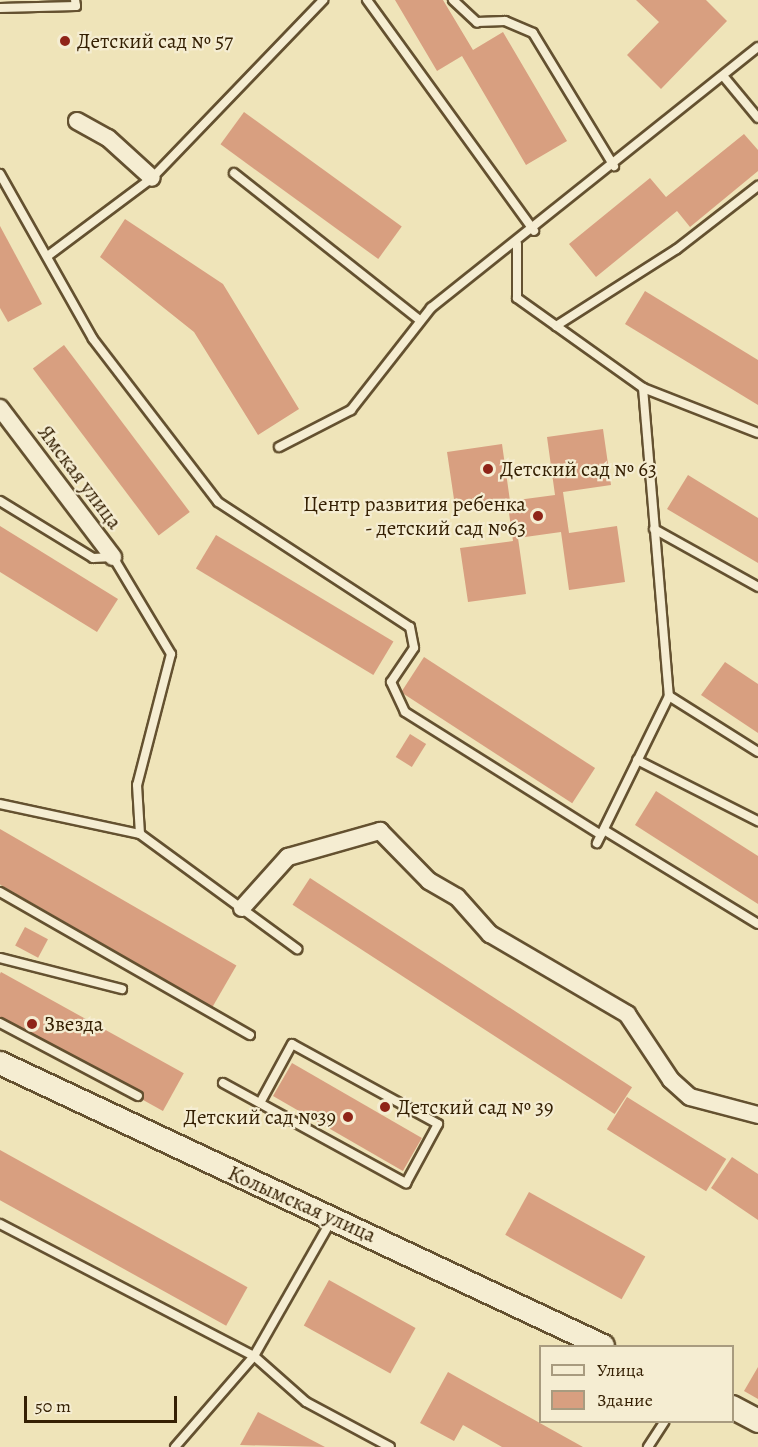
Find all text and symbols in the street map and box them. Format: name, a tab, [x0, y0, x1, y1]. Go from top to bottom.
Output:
place label: Детский сад № 57	[77, 28, 233, 54]
marker: Детский сад № 57	[58, 34, 72, 48]
street label: Ямская улица	[33, 420, 127, 534]
place label: Детский сад № 63	[500, 456, 657, 482]
marker: Детский сад № 63	[481, 462, 495, 476]
place label: Центр развития ребенка - детский сад №63	[303, 491, 526, 541]
marker: Центр развития ребенка - детский сад №63	[531, 509, 545, 523]
place label: Звезда	[44, 1011, 103, 1037]
marker: Звезда	[25, 1017, 39, 1031]
place label: Детский сад № 39	[397, 1094, 554, 1120]
marker: Детский сад № 39	[378, 1100, 392, 1114]
place label: Детский сад №39	[184, 1104, 336, 1130]
marker: Детский сад №39	[341, 1110, 355, 1124]
street label: Колымская улица	[224, 1160, 380, 1248]
legend	[539, 1345, 734, 1423]
text: Улица	[597, 1358, 644, 1382]
scale bar	[27, 1384, 180, 1422]
text: Здание	[597, 1388, 653, 1412]
text: 50 m	[35, 1394, 71, 1418]

